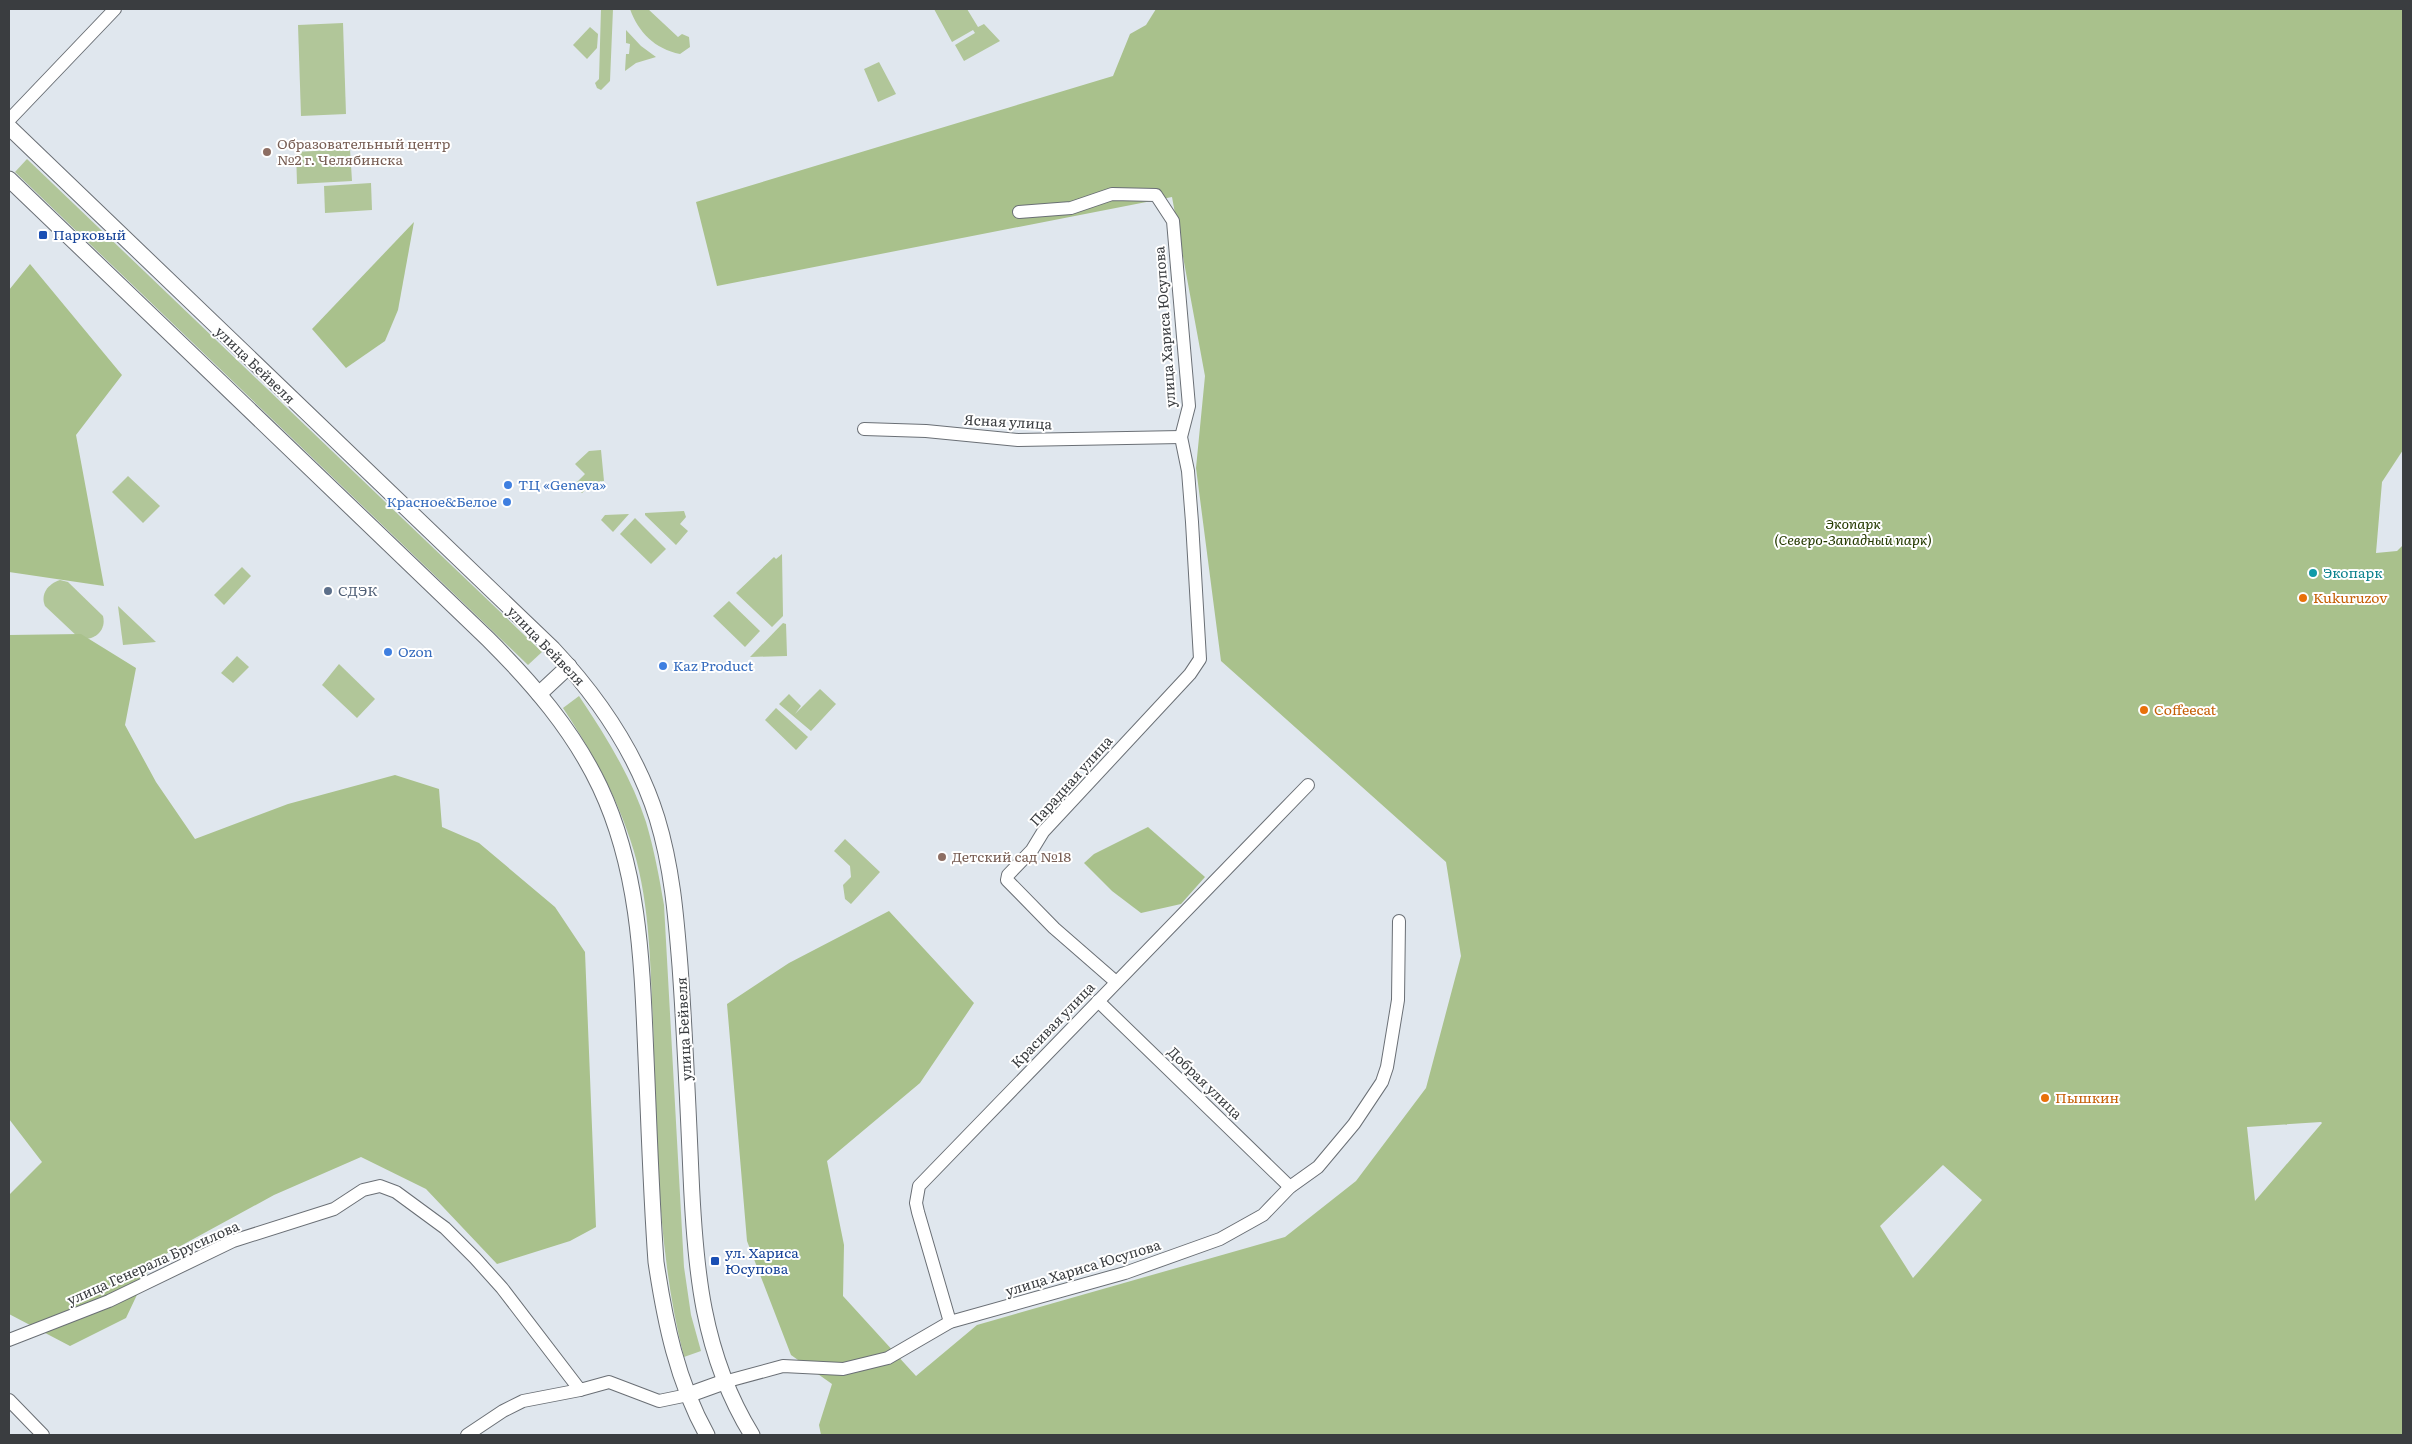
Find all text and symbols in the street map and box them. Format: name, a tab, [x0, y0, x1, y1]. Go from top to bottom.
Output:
place label: Образовательный центр №2 г. Челябинска	[277, 133, 450, 169]
marker: Образовательный центр №2 г. Челябинска	[261, 146, 273, 158]
place label: Парковый	[53, 224, 126, 244]
marker: Парковый	[37, 229, 49, 241]
street label: улица Хариса Юсупова	[1148, 245, 1180, 408]
street label: улица Бейвеля	[211, 321, 300, 408]
street label: Ясная улица	[964, 409, 1053, 433]
place label: ТЦ «Geneva»	[518, 474, 607, 494]
marker: ТЦ «Geneva»	[502, 479, 514, 491]
place label: Красное&Белое	[387, 491, 497, 511]
marker: Красное&Белое	[501, 496, 513, 508]
park label: Экопарк (Северо-Западный парк)	[1774, 513, 1932, 549]
place label: Экопарк	[2323, 562, 2383, 582]
marker: Экопарк	[2307, 567, 2319, 579]
place label: СДЭК	[338, 580, 378, 600]
marker: СДЭК	[322, 585, 334, 597]
place label: Kukuruzov	[2313, 587, 2388, 607]
marker: Kukuruzov	[2297, 592, 2309, 604]
street label: улица Бейвеля	[503, 601, 590, 690]
place label: Ozon	[398, 641, 433, 661]
marker: Ozon	[382, 646, 394, 658]
place label: Kaz Product	[673, 655, 754, 675]
marker: Kaz Product	[657, 660, 669, 672]
place label: Coffeecat	[2154, 699, 2217, 719]
marker: Coffeecat	[2138, 704, 2150, 716]
street label: Парадная улица	[1024, 730, 1117, 830]
place label: Детский сaд №18	[952, 846, 1071, 866]
marker: Детский сaд №18	[936, 851, 948, 863]
street label: улица Бейвеля	[670, 977, 696, 1082]
street label: Красивая улица	[1006, 977, 1099, 1072]
street label: Добрая улица	[1164, 1042, 1248, 1123]
place label: Пышкин	[2055, 1087, 2119, 1107]
marker: Пышкин	[2039, 1092, 2051, 1104]
street label: улица Генерала Брусилова	[63, 1215, 242, 1309]
street label: улица Хариса Юсупова	[1002, 1234, 1163, 1300]
place label: ул. Хариса Юсупова	[725, 1242, 799, 1278]
marker: ул. Хариса Юсупова	[709, 1255, 721, 1267]

